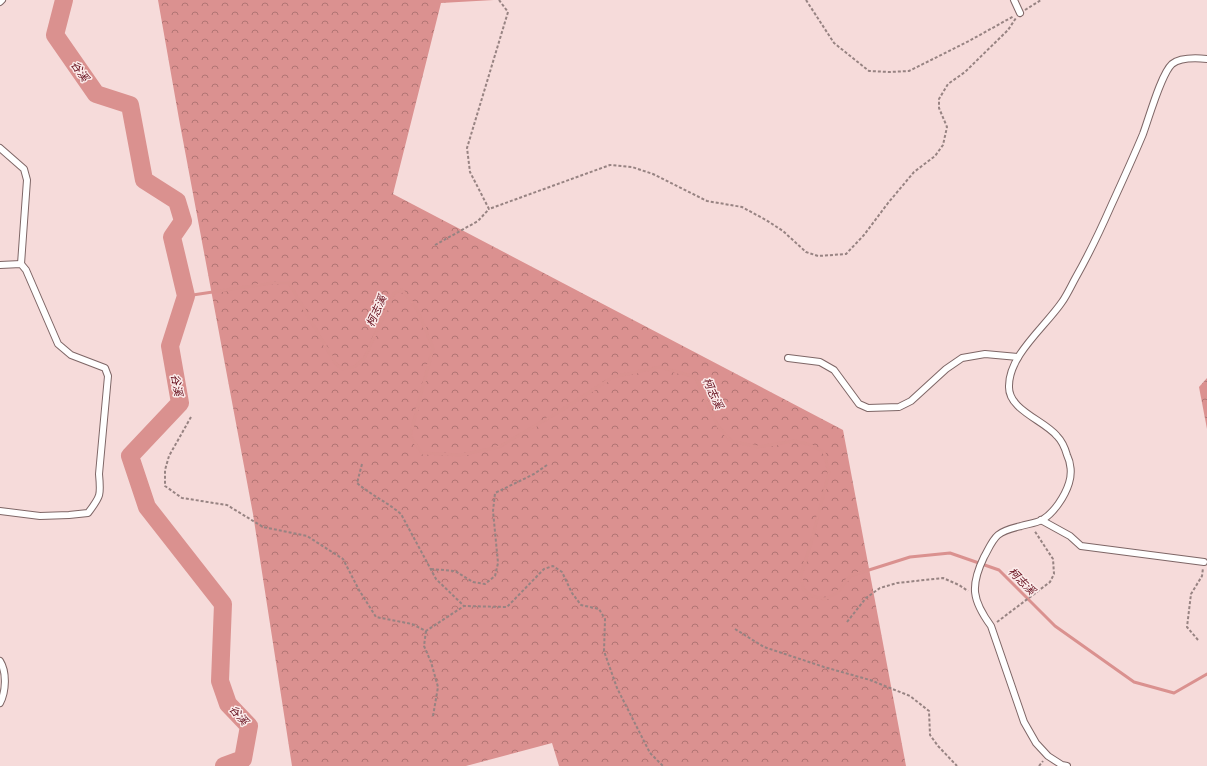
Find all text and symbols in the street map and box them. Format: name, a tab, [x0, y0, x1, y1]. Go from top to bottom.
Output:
water label: 谷溪	[68, 58, 93, 86]
water label: 柯志溪	[363, 291, 390, 329]
water label: 谷溪	[168, 373, 186, 399]
water label: 柯志溪	[700, 375, 727, 413]
water label: 柯志溪	[1005, 564, 1040, 599]
water label: 谷溪	[227, 702, 253, 729]

